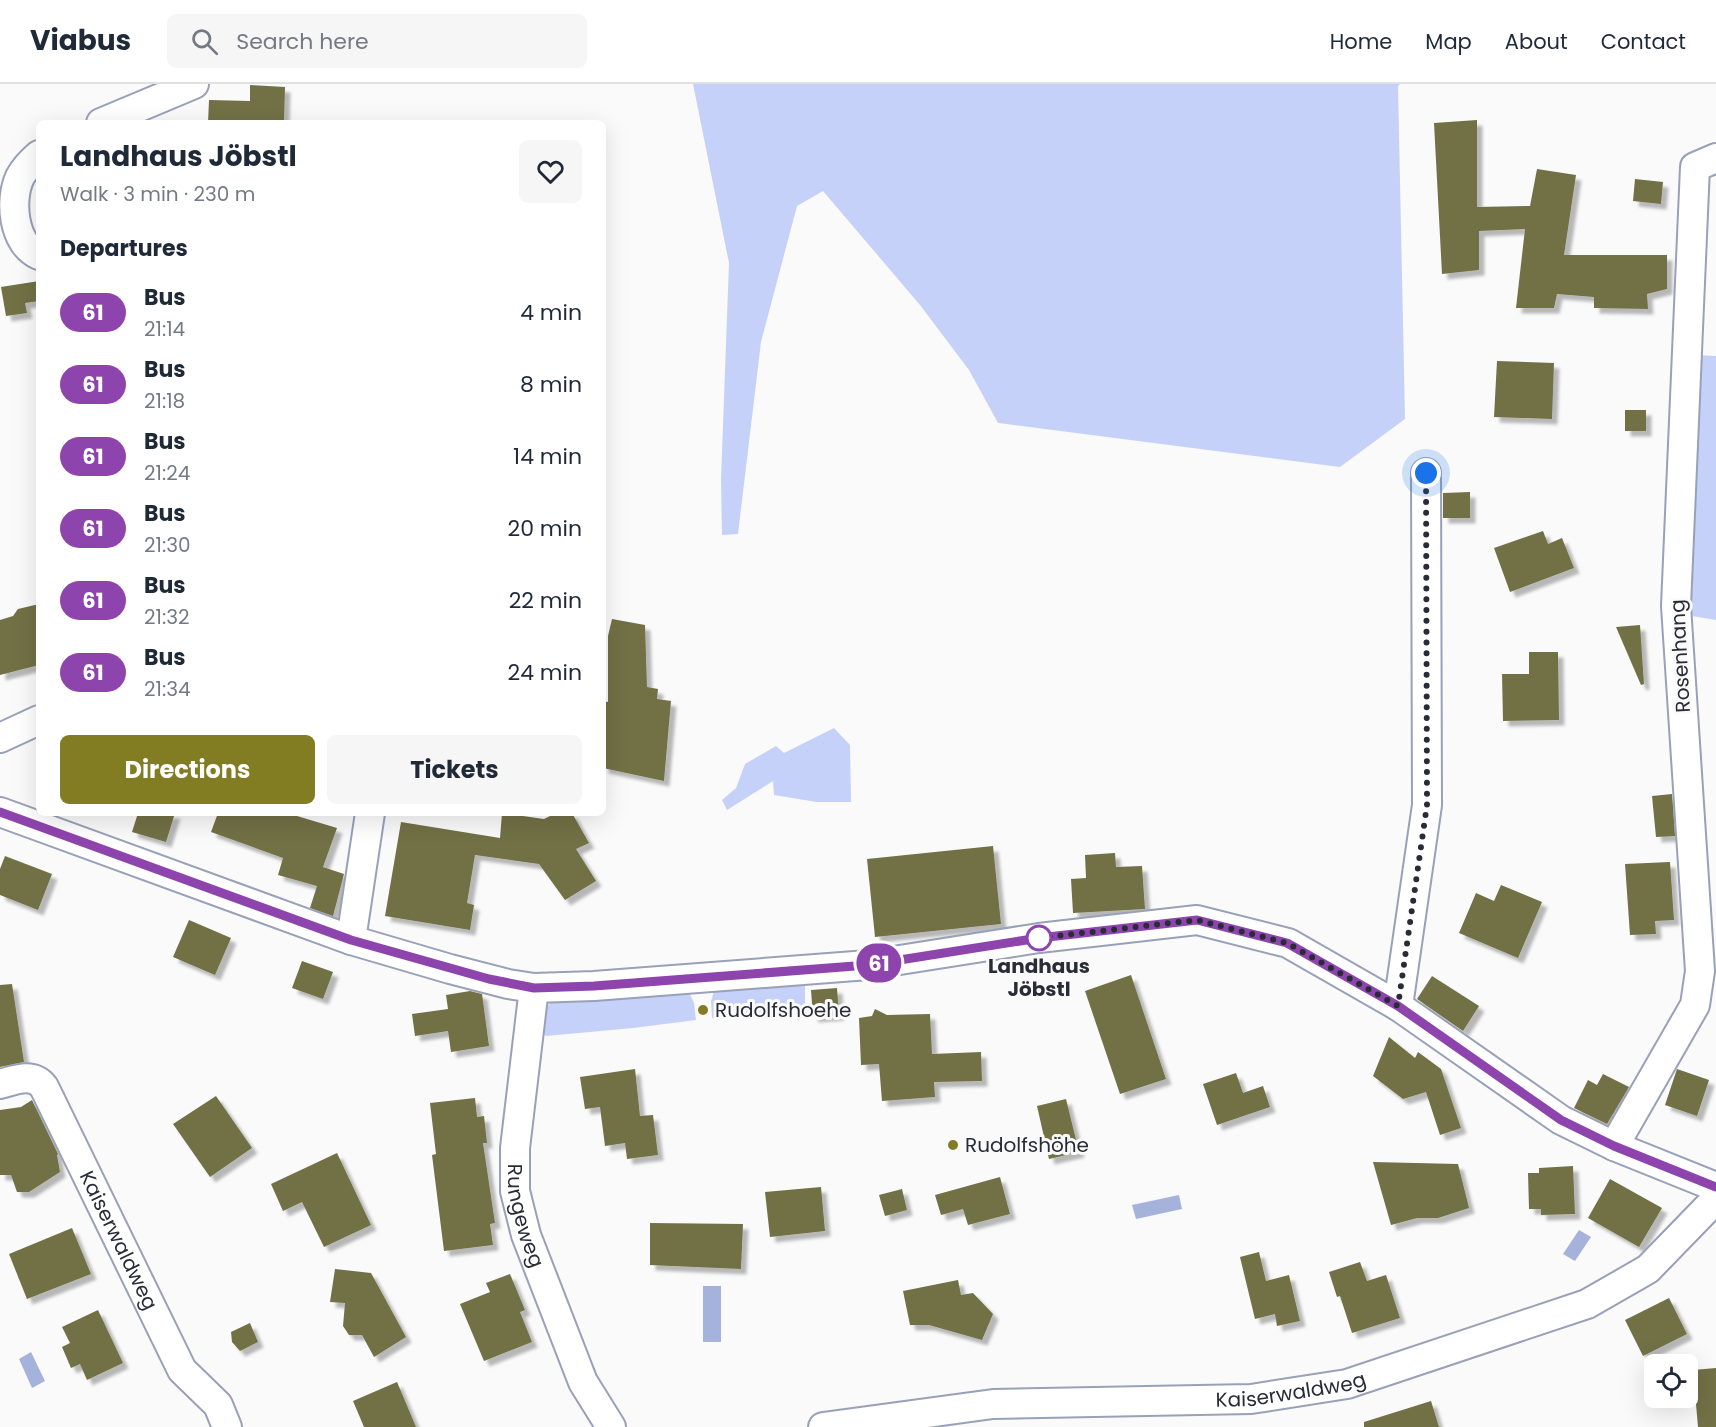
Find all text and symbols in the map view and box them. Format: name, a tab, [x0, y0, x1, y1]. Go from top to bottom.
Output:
search box	[167, 14, 587, 68]
text: Viabus	[30, 21, 131, 60]
icon: search	[188, 25, 221, 58]
text: Search here	[236, 26, 369, 57]
text: Home	[1330, 27, 1392, 56]
text: Map	[1425, 27, 1472, 56]
text: About	[1505, 27, 1568, 56]
text: Contact	[1601, 27, 1686, 56]
text: Landhaus Jöbstl	[60, 137, 297, 176]
button: heart	[519, 140, 582, 203]
text: Walk · 3 min · 230 m	[60, 180, 255, 208]
text: Departures	[60, 233, 188, 264]
text: Bus	[144, 282, 186, 313]
text: 4 min	[520, 297, 582, 328]
text: 61	[82, 298, 104, 327]
text: 21:14	[144, 315, 185, 343]
text: Bus	[144, 354, 186, 385]
text: 8 min	[520, 369, 582, 400]
text: 61	[82, 370, 104, 399]
text: 21:18	[144, 387, 185, 415]
text: Bus	[144, 426, 186, 457]
text: 14 min	[513, 441, 582, 472]
text: 61	[82, 442, 104, 471]
your location	[1411, 458, 1441, 488]
text: 21:24	[144, 459, 190, 487]
text: Bus	[144, 498, 186, 529]
text: 20 min	[508, 513, 582, 544]
text: 61	[82, 514, 104, 543]
text: 21:30	[144, 531, 191, 559]
text: Bus	[144, 570, 186, 601]
text: 22 min	[509, 585, 582, 616]
text: 61	[82, 586, 104, 615]
street label: Rosenhang	[1663, 599, 1697, 713]
text: 21:32	[144, 603, 189, 631]
text: Bus	[144, 642, 186, 673]
text: 24 min	[507, 657, 582, 688]
text: 61	[82, 658, 104, 687]
text: 21:34	[144, 675, 191, 703]
button: Directions	[60, 735, 315, 804]
button: Tickets	[327, 735, 582, 804]
marker: Landhaus Jöbstl	[1026, 925, 1052, 951]
line badge: 61	[852, 944, 906, 982]
text: 61	[868, 949, 890, 978]
place label: Landhaus Jöbstl	[988, 952, 1090, 1003]
place label: Rudolfshoehe	[715, 996, 851, 1024]
marker: Rudolfshoehe	[696, 1003, 710, 1017]
place label: Rudolfshöhe	[965, 1131, 1089, 1159]
marker: Rudolfshöhe	[946, 1138, 960, 1152]
street label: Rungeweg	[501, 1164, 551, 1271]
street label: Kaiserwaldweg	[73, 1166, 165, 1314]
map controls	[1644, 1354, 1698, 1408]
button: locate	[1644, 1354, 1698, 1408]
street label: Kaiserwaldweg	[1215, 1365, 1369, 1414]

